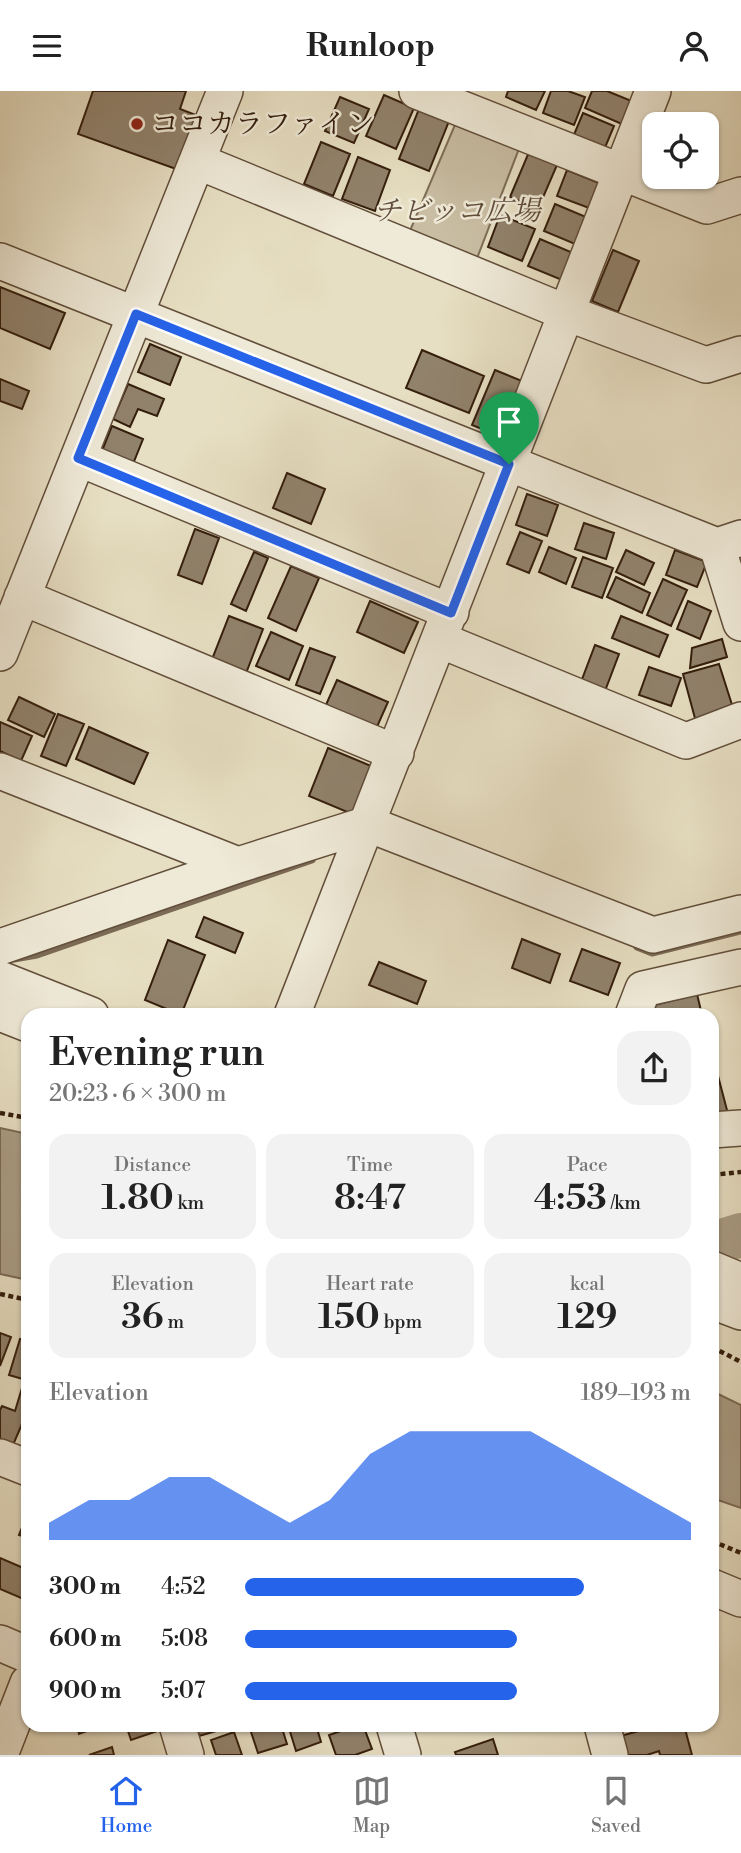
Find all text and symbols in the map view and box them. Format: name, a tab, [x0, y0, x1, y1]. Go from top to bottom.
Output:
text: Runloop	[306, 26, 435, 66]
icon: menu	[28, 27, 66, 65]
icon: person	[675, 27, 713, 65]
place label: ココカラファイン	[151, 107, 374, 142]
map controls	[642, 112, 719, 189]
button: locate	[642, 112, 719, 189]
marker: ココカラファイン	[129, 116, 145, 132]
park label: チビッコ広場	[374, 194, 543, 229]
pin	[479, 392, 539, 464]
icon: arrive	[490, 403, 528, 441]
text: Evening run	[49, 1030, 264, 1077]
button: share	[617, 1031, 691, 1105]
text: 20:23 · 6 × 300 m	[49, 1080, 226, 1108]
text: Distance	[114, 1153, 191, 1177]
text: Time	[347, 1153, 393, 1177]
text: Pace	[567, 1153, 608, 1177]
text: 1.80	[101, 1177, 174, 1220]
text: 8:47	[334, 1177, 406, 1220]
text: 4:53	[534, 1177, 607, 1220]
text: km	[174, 1191, 204, 1215]
text: /km	[607, 1191, 641, 1215]
text: Elevation	[112, 1272, 194, 1296]
text: Heart rate	[326, 1272, 414, 1296]
text: kcal	[570, 1272, 605, 1296]
text: 36	[121, 1296, 164, 1339]
text: 150	[318, 1296, 380, 1339]
text: 129	[557, 1296, 617, 1339]
text: m	[164, 1310, 184, 1334]
text: bpm	[380, 1310, 422, 1334]
text: Elevation	[49, 1379, 149, 1407]
text: 189–193 m	[581, 1379, 691, 1407]
text: 300 m	[49, 1573, 121, 1601]
text: 4:52	[161, 1573, 206, 1601]
text: 600 m	[49, 1625, 122, 1653]
text: 5:08	[161, 1625, 208, 1653]
text: 900 m	[49, 1677, 122, 1705]
text: 5:07	[161, 1677, 205, 1705]
tab: Home	[100, 1772, 152, 1838]
tab: Map	[353, 1772, 391, 1838]
tab: Saved	[591, 1772, 641, 1838]

